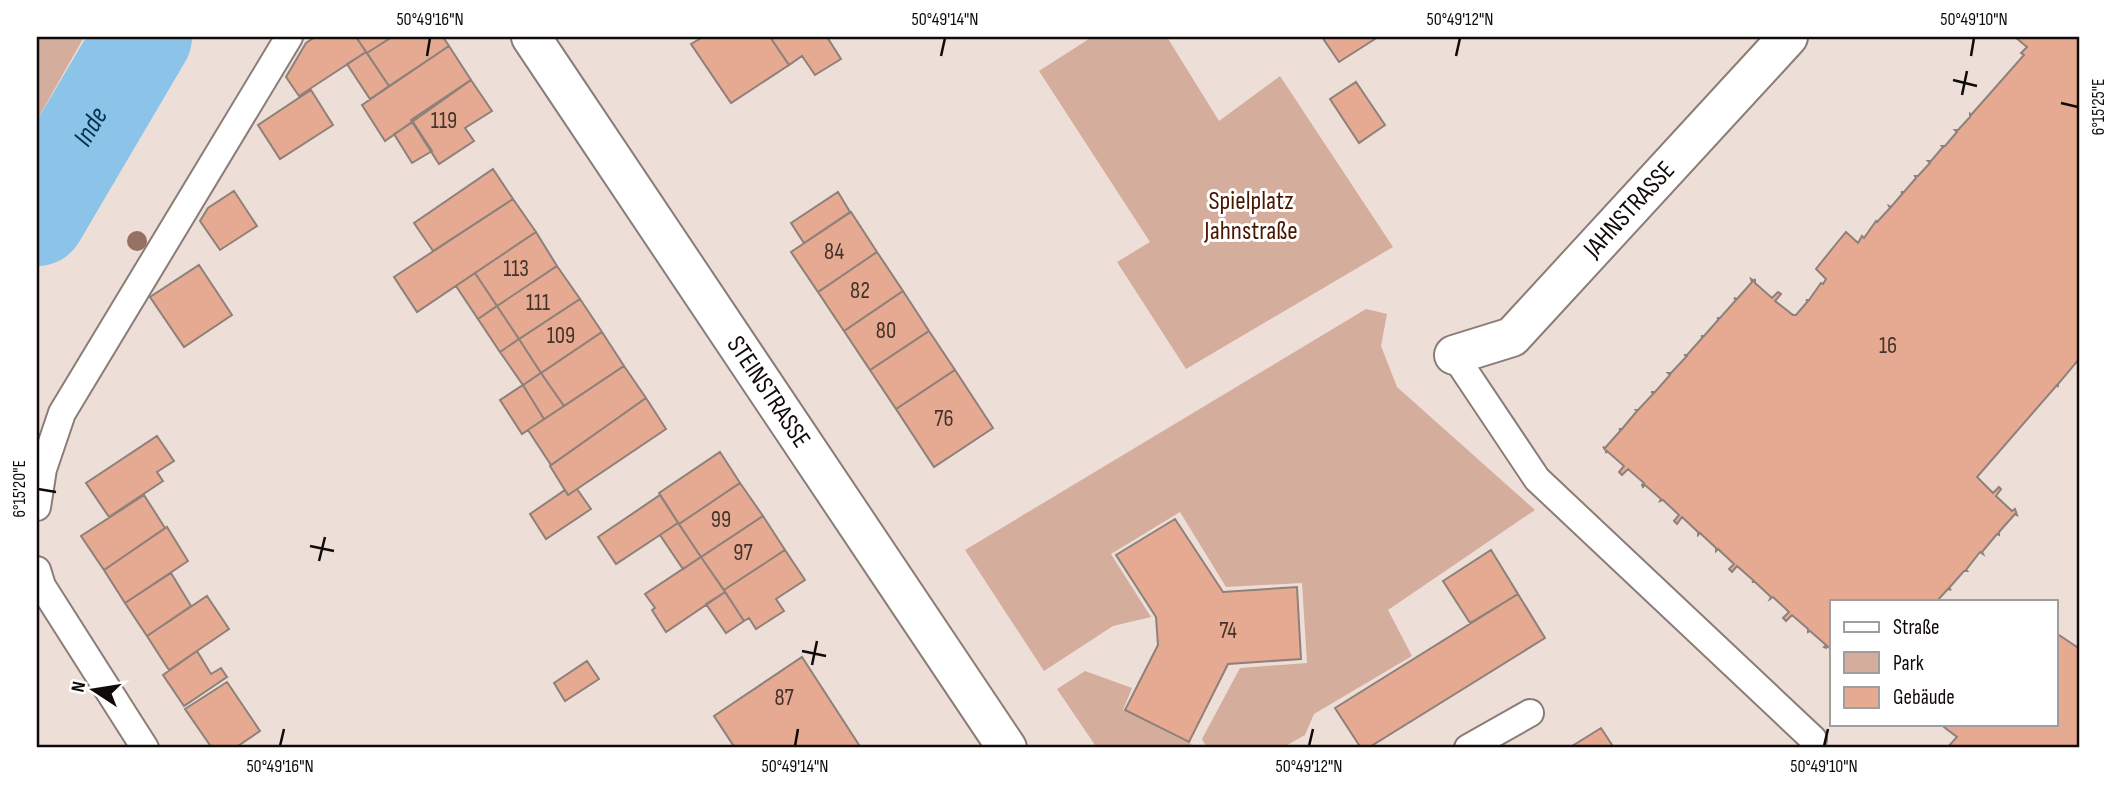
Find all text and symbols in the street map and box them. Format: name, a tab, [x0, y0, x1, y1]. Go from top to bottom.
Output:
text: 50°49'16"N	[396, 9, 464, 30]
text: 50°49'14"N	[912, 9, 978, 30]
text: 50°49'12"N	[1427, 9, 1493, 30]
text: 50°49'10"N	[1940, 9, 2008, 30]
text: 6°15'25"E	[2088, 79, 2109, 135]
water label: Inde	[66, 101, 115, 152]
house number: 119	[431, 107, 457, 135]
street label: JAHNSTRASSE	[1577, 155, 1681, 265]
park label: Spielplatz Jahnstraße	[1203, 186, 1298, 247]
house number: 84	[824, 238, 844, 266]
house number: 113	[503, 255, 529, 283]
house number: 82	[850, 277, 870, 305]
house number: 111	[526, 289, 550, 317]
house number: 80	[876, 317, 896, 345]
house number: 109	[547, 322, 575, 350]
street label: STEINSTRASSE	[720, 330, 817, 454]
house number: 16	[1879, 332, 1897, 360]
house number: 76	[934, 405, 954, 433]
text: 6°15'20"E	[9, 460, 30, 518]
house number: 99	[711, 506, 731, 534]
house number: 97	[733, 539, 753, 567]
legend	[1830, 600, 2058, 726]
text: Straße	[1893, 615, 1939, 640]
house number: 74	[1219, 617, 1237, 645]
text: Park	[1893, 651, 1924, 676]
north arrow	[60, 656, 130, 726]
text: N	[67, 679, 91, 694]
house number: 87	[774, 684, 794, 712]
text: Gebäude	[1893, 685, 1955, 710]
text: 50°49'16"N	[246, 756, 314, 777]
text: 50°49'14"N	[762, 756, 828, 777]
text: 50°49'12"N	[1276, 756, 1342, 777]
text: 50°49'10"N	[1790, 756, 1858, 777]

